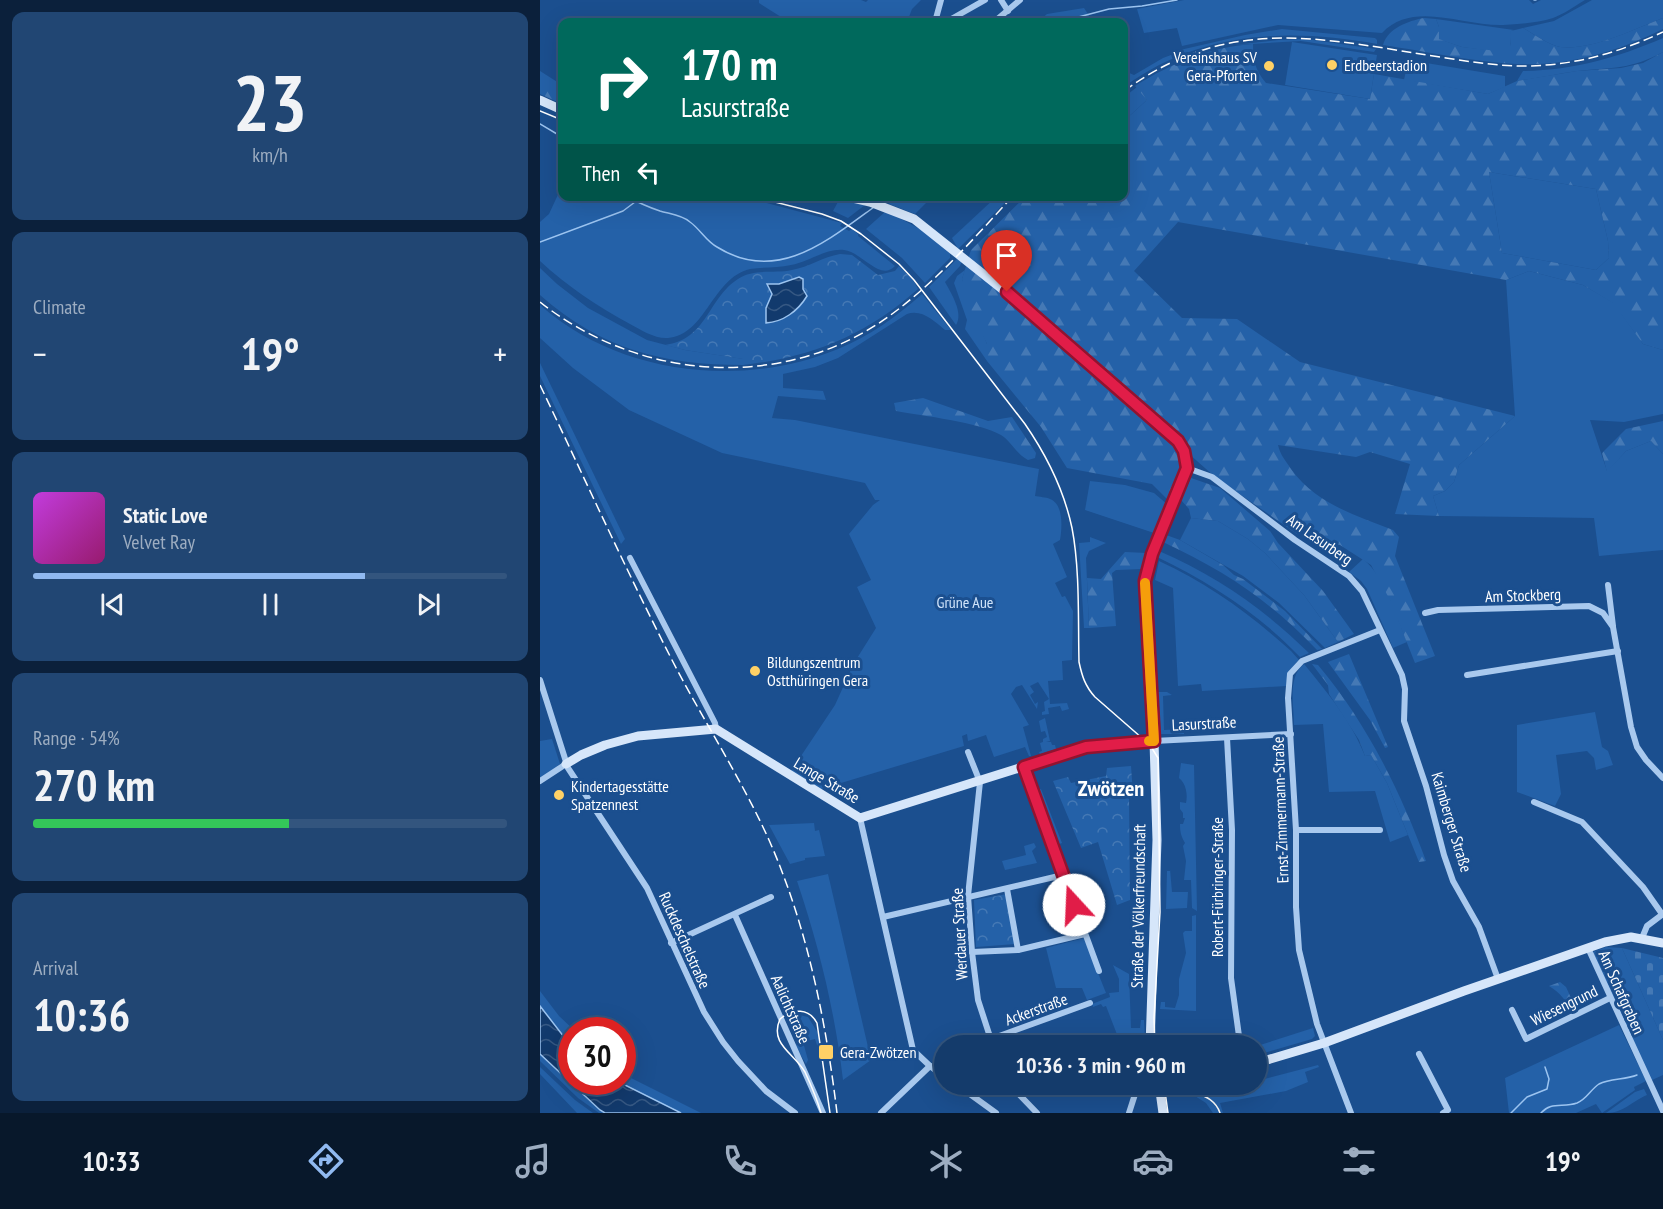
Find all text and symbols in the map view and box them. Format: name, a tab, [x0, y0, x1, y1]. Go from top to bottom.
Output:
text: 170 m	[681, 37, 778, 92]
icon: right	[582, 42, 660, 120]
place label: Vereinshaus SV Gera-Pforten	[1172, 47, 1258, 85]
text: 23	[233, 52, 307, 153]
place label: Erdbeerstadion	[1344, 55, 1427, 75]
marker: Erdbeerstadion	[1325, 58, 1339, 72]
marker: Vereinshaus SV Gera-Pforten	[1262, 59, 1276, 73]
text: Lasurstraße	[681, 90, 790, 124]
text: km/h	[252, 142, 288, 168]
icon: left	[632, 156, 665, 189]
text: Then	[582, 159, 620, 187]
pin	[981, 230, 1032, 292]
icon: arrive	[990, 239, 1023, 272]
text: Climate	[33, 294, 86, 320]
text: 19°	[240, 324, 300, 382]
text: −	[33, 332, 47, 375]
text: +	[493, 332, 507, 375]
text: Static Love	[123, 501, 208, 529]
street label: Am Lasurberg	[1283, 509, 1357, 569]
text: Velvet Ray	[123, 529, 195, 555]
street label: Am Stockberg	[1485, 584, 1561, 606]
icon: previous	[96, 588, 129, 621]
icon: pause	[254, 588, 287, 621]
icon: next	[412, 588, 445, 621]
park label: Grüne Aue	[937, 592, 993, 612]
place label: Bildungszentrum Ostthüringen Gera	[767, 652, 868, 690]
marker: Bildungszentrum Ostthüringen Gera	[748, 664, 762, 678]
street label: Lasurstraße	[1171, 711, 1237, 735]
text: Range · 54%	[33, 725, 120, 751]
street label: Ernst-Zimmermann-Straße	[1267, 736, 1293, 884]
street label: Lange Straße	[790, 753, 864, 807]
text: 270 km	[33, 755, 155, 813]
street label: Kaimberger Straße	[1427, 770, 1477, 874]
district label: Zwötzen	[1078, 774, 1144, 802]
place label: Kindertagesstätte Spatzennest	[571, 776, 669, 814]
marker: Kindertagesstätte Spatzennest	[552, 788, 566, 802]
street label: Robert-Fürbringer-Straße	[1207, 817, 1227, 957]
street label: Straße der Völkerfreundschaft	[1127, 823, 1149, 988]
position arrow	[1042, 873, 1106, 937]
street label: Werdauer Straße	[947, 887, 971, 981]
street label: Ruckdeschelstraße	[655, 889, 715, 991]
street label: Am Schafgraben	[1595, 947, 1649, 1037]
text: Arrival	[33, 955, 78, 981]
street label: Aalichtstraße	[767, 971, 815, 1047]
street label: Wiesengrund	[1527, 980, 1601, 1030]
text: 10:36	[33, 985, 130, 1043]
street label: Ackerstraße	[1002, 988, 1070, 1030]
speed limit sign: 30	[558, 1017, 636, 1095]
place label: Gera-Zwötzen	[840, 1042, 916, 1062]
marker: Gera-Zwötzen	[817, 1043, 835, 1061]
text: 10:36 · 3 min · 960 m	[1015, 1051, 1186, 1079]
icon: directions	[305, 1140, 347, 1182]
icon: music	[512, 1140, 554, 1182]
icon: phone	[719, 1140, 761, 1182]
icon: climate	[925, 1140, 967, 1182]
icon: car	[1132, 1140, 1174, 1182]
icon: filters	[1338, 1140, 1380, 1182]
text: 10:33	[82, 1144, 141, 1178]
text: 19°	[1545, 1144, 1581, 1178]

